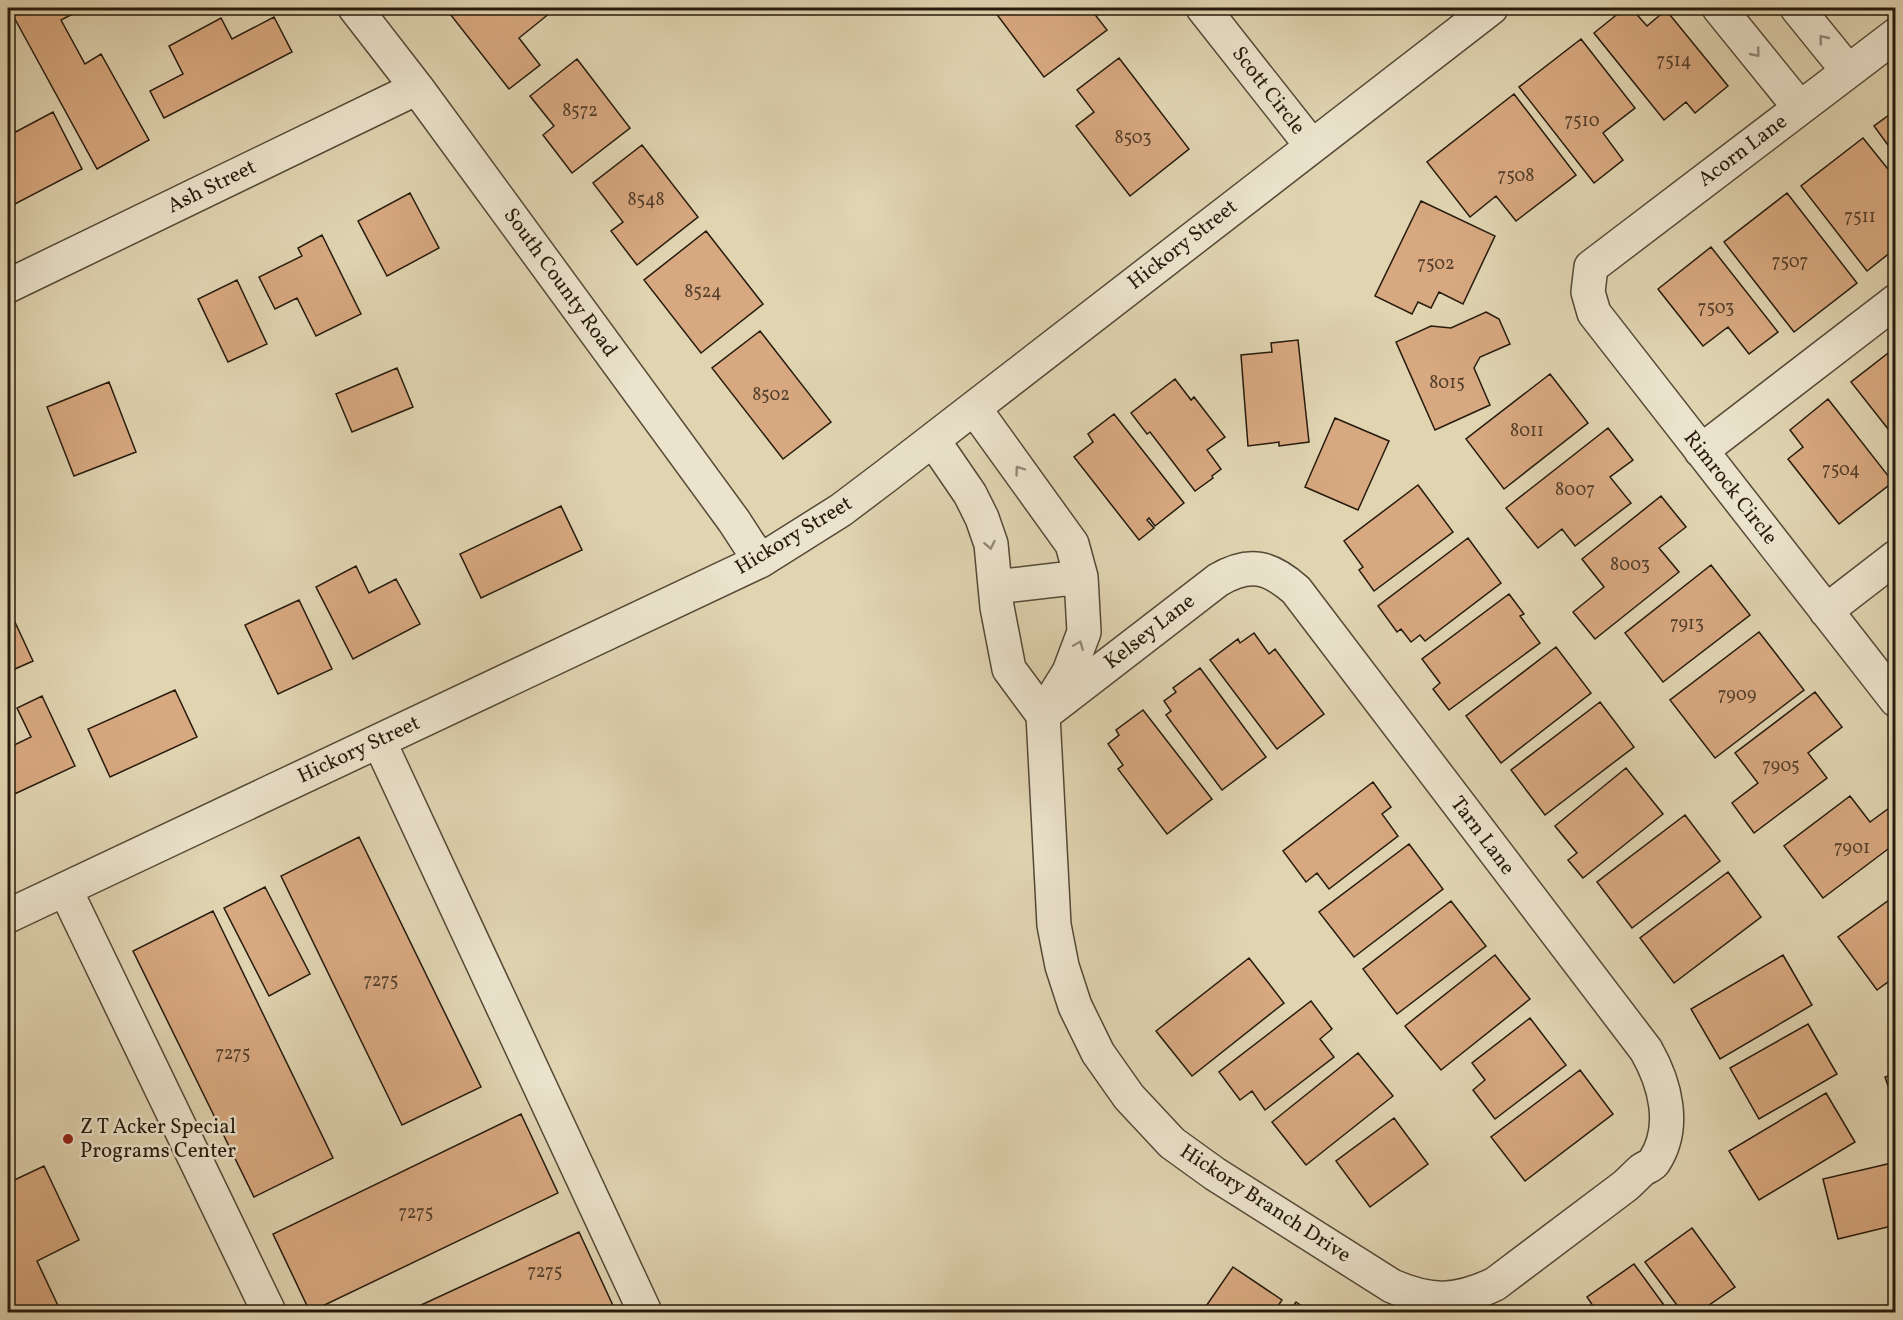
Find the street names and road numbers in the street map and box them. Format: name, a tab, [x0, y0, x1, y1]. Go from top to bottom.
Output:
street label: Scott Circle	[1224, 41, 1312, 141]
street label: Acorn Lane	[1692, 108, 1794, 194]
street label: Ash Street	[163, 153, 261, 221]
street label: Hickory Street	[1122, 193, 1244, 297]
street label: South County Road	[496, 203, 624, 363]
street label: Rimrock Circle	[1676, 425, 1784, 551]
street label: Hickory Street	[730, 490, 858, 582]
street label: Kelsey Lane	[1099, 587, 1202, 677]
street label: Hickory Street	[293, 709, 425, 791]
street label: Tarn Lane	[1443, 791, 1521, 881]
street label: Hickory Branch Drive	[1174, 1138, 1356, 1270]

